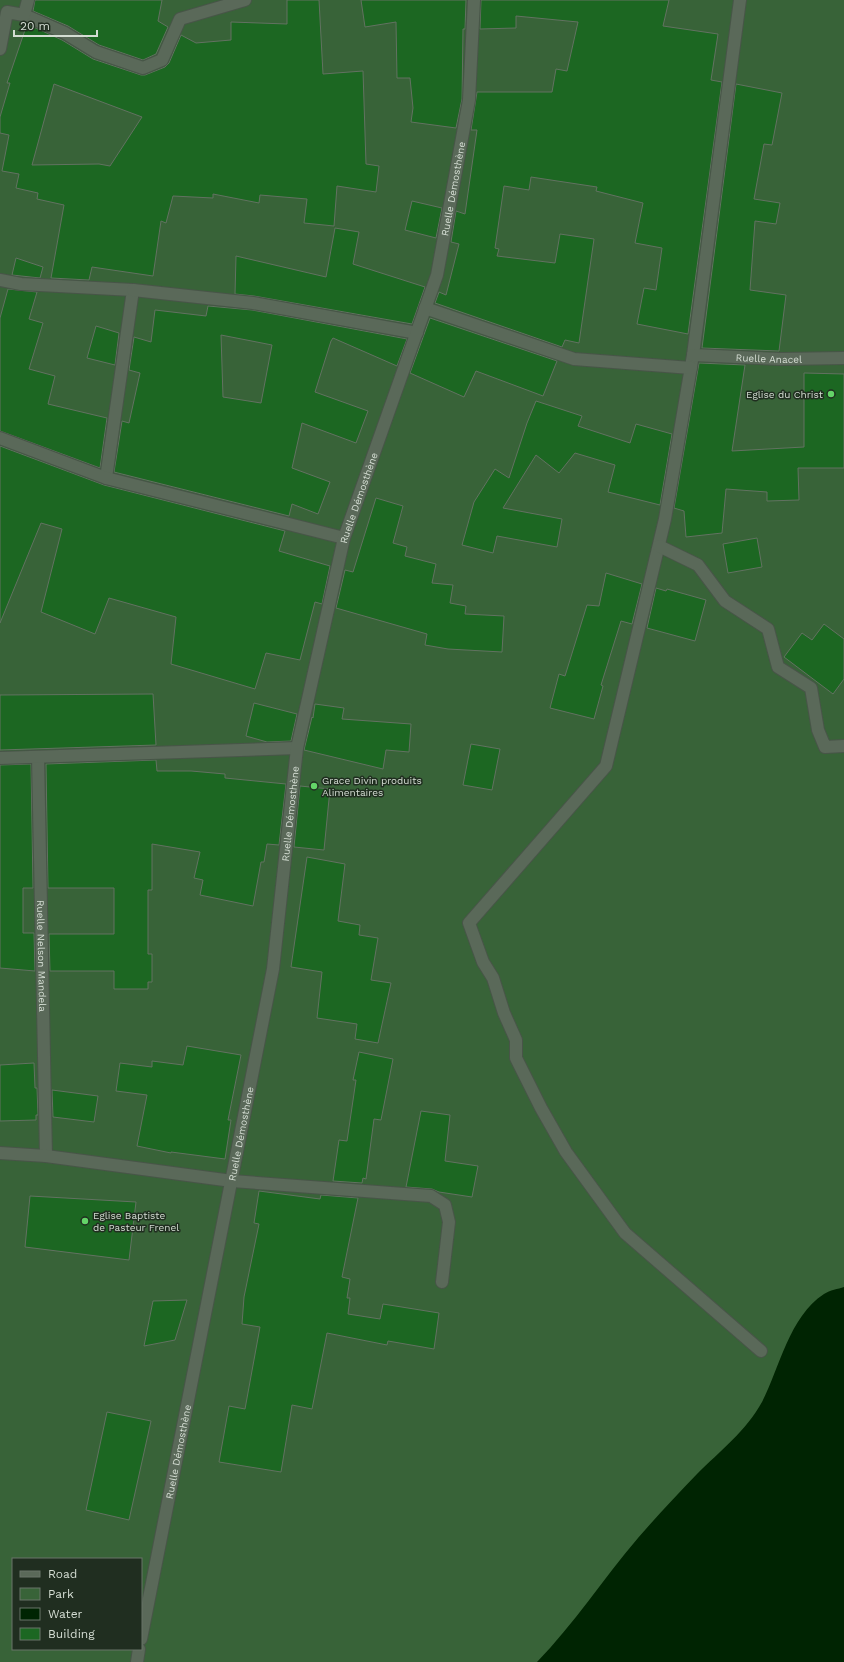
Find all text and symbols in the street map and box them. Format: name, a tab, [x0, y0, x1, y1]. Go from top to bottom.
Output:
scale bar	[14, 12, 97, 38]
text: 20 m	[20, 19, 50, 33]
street label: Ruelle Démosthène	[439, 140, 467, 237]
street label: Ruelle Anacel	[736, 351, 802, 365]
place label: Eglise du Christ	[746, 389, 824, 400]
marker: Eglise du Christ	[826, 389, 836, 399]
street label: Ruelle Démosthène	[337, 451, 379, 544]
street label: Ruelle Démosthène	[279, 765, 301, 862]
place label: Grace Divin produits Alimentaires	[322, 775, 422, 798]
marker: Grace Divin produits Alimentaires	[309, 781, 319, 791]
street label: Ruelle Nelson Mandela	[35, 900, 49, 1012]
street label: Ruelle Démosthène	[226, 1085, 255, 1182]
place label: Eglise Baptiste de Pasteur Frenel	[93, 1210, 179, 1233]
marker: Eglise Baptiste de Pasteur Frenel	[80, 1216, 90, 1226]
street label: Ruelle Démosthène	[163, 1403, 193, 1500]
legend	[12, 1558, 142, 1650]
text: Road	[48, 1567, 77, 1581]
text: Park	[48, 1587, 74, 1601]
text: Water	[48, 1607, 83, 1621]
text: Building	[48, 1627, 95, 1641]

